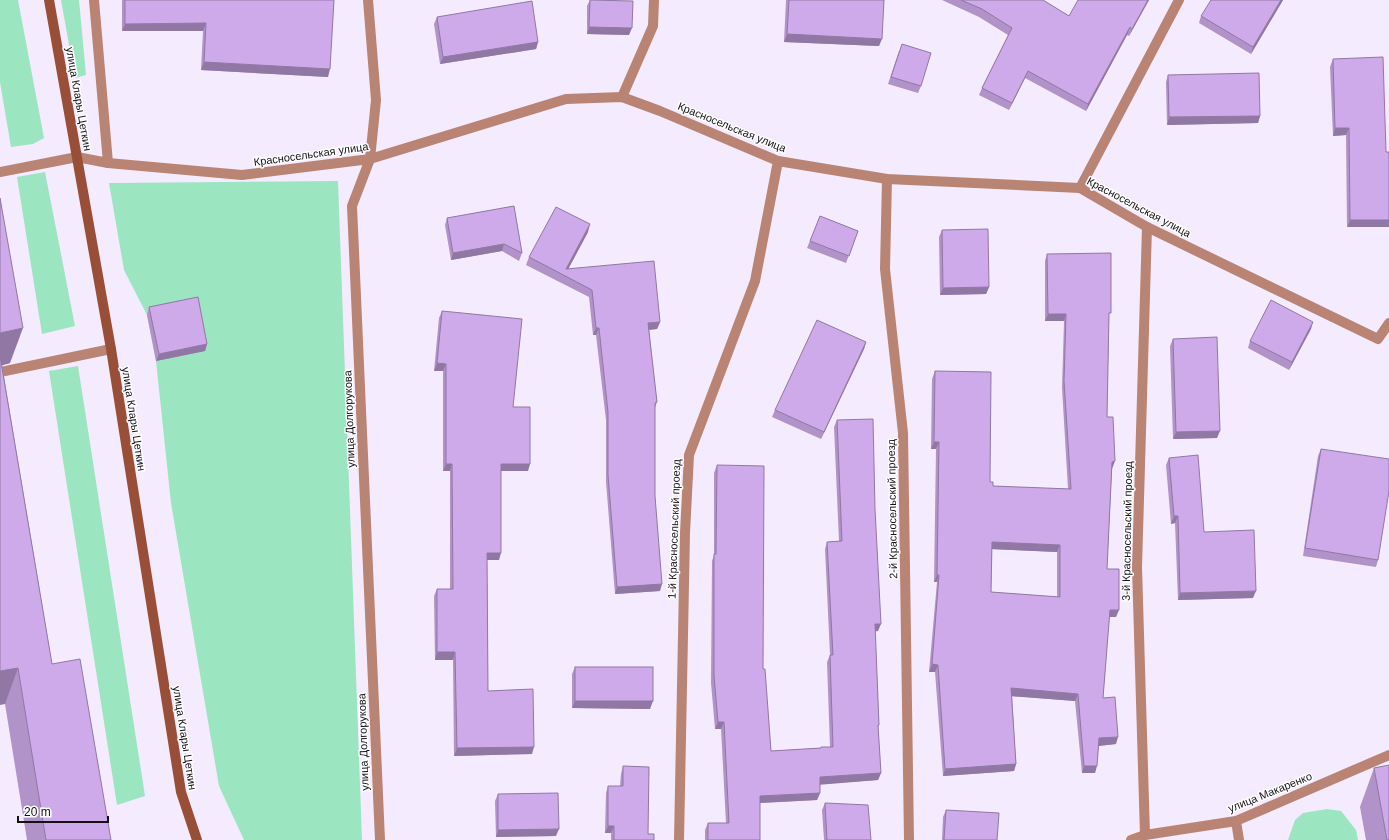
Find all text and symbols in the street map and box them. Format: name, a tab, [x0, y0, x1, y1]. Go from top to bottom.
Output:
street label: улица Клары Цеткин	[64, 46, 94, 152]
street label: Красносельская улица	[676, 100, 789, 155]
street label: Красносельская улица	[253, 140, 370, 168]
street label: Красносельская улица	[1085, 175, 1194, 240]
street label: улица Клары Цеткин	[120, 366, 148, 472]
street label: улица Долгорукова	[341, 369, 357, 468]
street label: 2-й Красносельский проезд	[885, 438, 899, 579]
street label: 1-й Красносельский проезд	[666, 458, 682, 599]
street label: 3-й Красносельский проезд	[1120, 460, 1134, 601]
street label: улица Клары Цеткин	[171, 685, 199, 791]
street label: улица Долгорукова	[355, 692, 371, 791]
street label: улица Макаренко	[1226, 770, 1314, 814]
scale bar	[18, 798, 108, 824]
text: 20 m	[24, 805, 51, 819]

